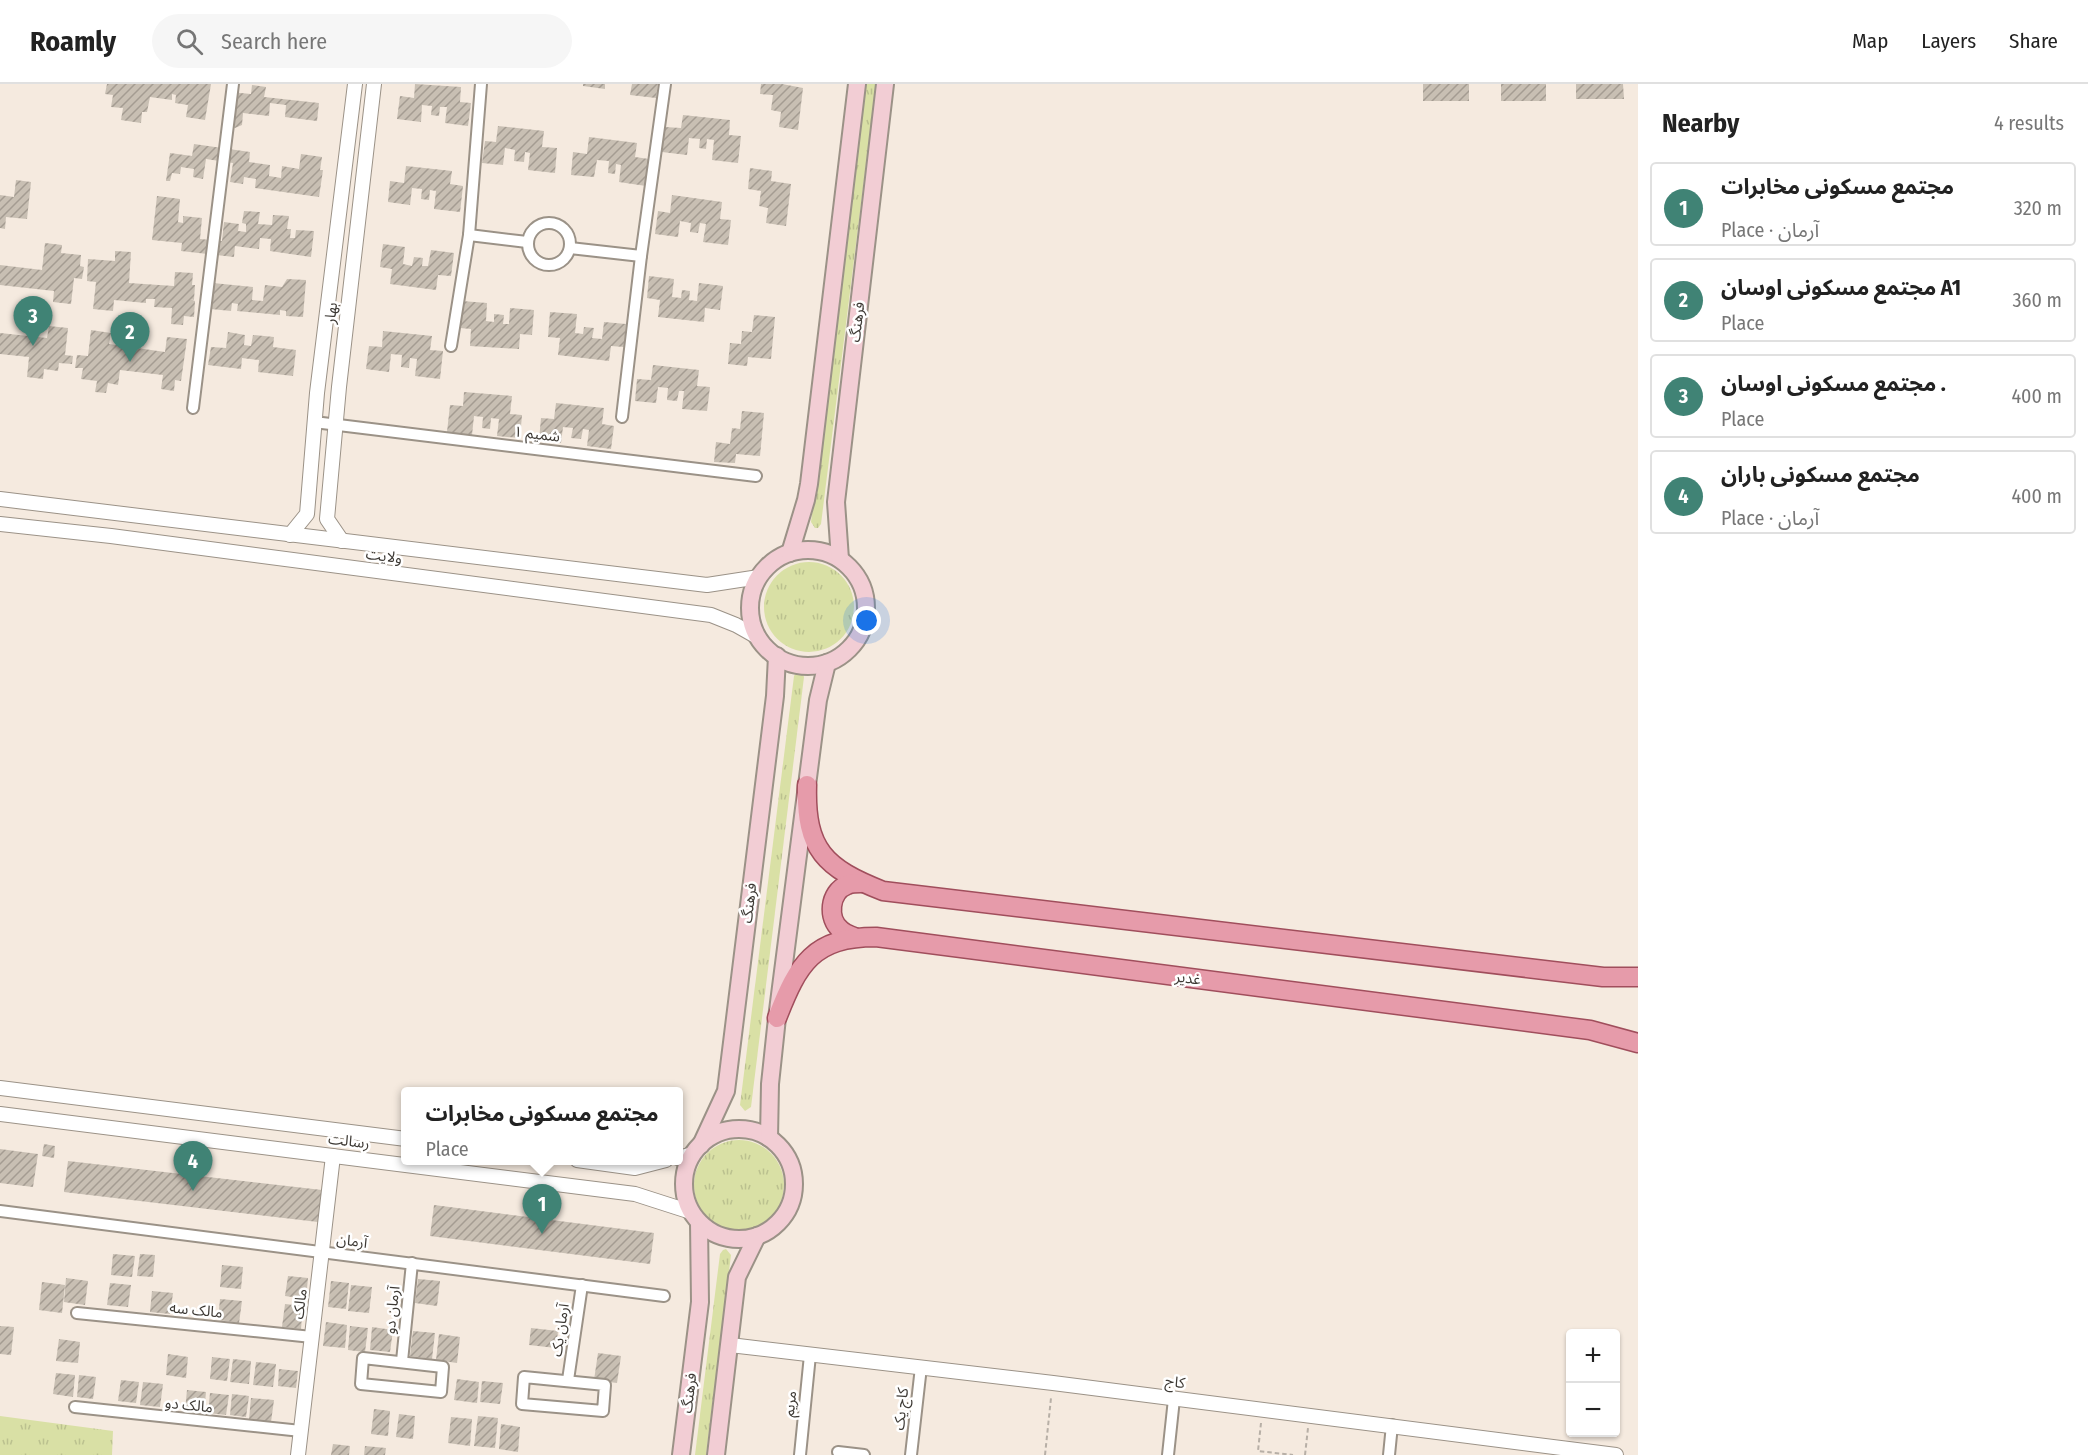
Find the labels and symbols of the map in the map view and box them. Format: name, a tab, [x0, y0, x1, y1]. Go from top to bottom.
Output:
pin: 3	[14, 296, 52, 346]
street label: بهار	[321, 301, 341, 326]
street label: فرهنگ	[846, 301, 868, 343]
pin: 2	[110, 312, 150, 362]
street label: شمیم ۱	[513, 422, 561, 448]
street label: ولایت	[365, 545, 403, 567]
your location	[852, 606, 881, 635]
street label: فرهنگ	[738, 882, 760, 924]
street label: غدیر	[1173, 967, 1202, 989]
street label: رسالت	[327, 1130, 371, 1152]
pin: 4	[174, 1142, 212, 1191]
pin: 1	[522, 1184, 562, 1234]
street label: آرمان	[336, 1230, 369, 1252]
street label: آرمان دو	[381, 1284, 404, 1335]
street label: مالک	[289, 1288, 311, 1320]
street label: مالک سه	[169, 1298, 223, 1322]
street label: آرمان یک	[547, 1302, 573, 1358]
street label: فرهنگ	[678, 1372, 700, 1414]
street label: کاج	[1164, 1372, 1187, 1395]
street label: کاج یک	[890, 1386, 915, 1432]
street label: مریم	[780, 1390, 802, 1418]
street label: مالک دو	[164, 1394, 214, 1416]

